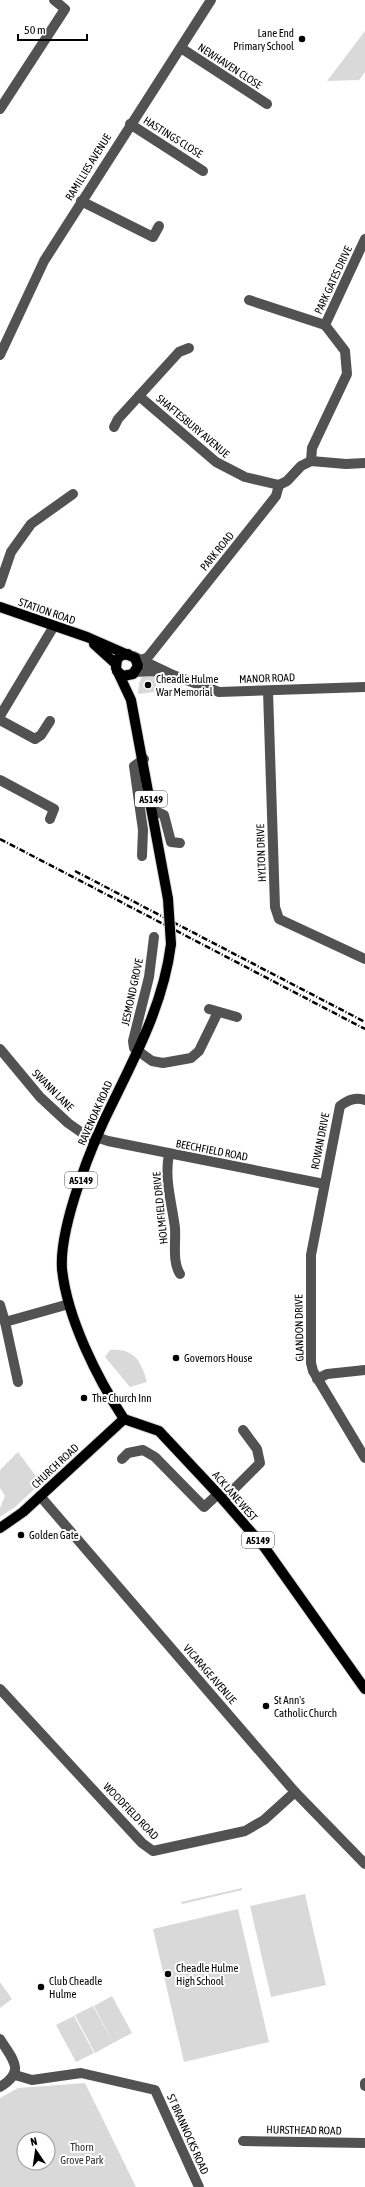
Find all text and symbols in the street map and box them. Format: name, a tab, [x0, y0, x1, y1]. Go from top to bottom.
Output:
scale bar	[18, 16, 87, 42]
text: 50 m	[24, 23, 46, 37]
place label: Lane End Primary School	[233, 27, 294, 52]
marker: Lane End Primary School	[297, 34, 307, 44]
street label: NEWHAVEN CLOSE	[196, 41, 264, 91]
street label: HASTINGS CLOSE	[141, 114, 205, 160]
street label: RAMILLIES AVENUE	[63, 131, 113, 202]
street label: PARK GATES DRIVE	[312, 244, 354, 316]
street label: SHAFTESBURY AVENUE	[154, 392, 232, 460]
street label: PARK ROAD	[198, 529, 236, 573]
street label: STATION ROAD	[17, 596, 77, 626]
street label: MANOR ROAD	[239, 671, 295, 685]
place label: Cheadle Hulme War Memorial	[156, 673, 218, 698]
marker: Cheadle Hulme War Memorial	[143, 680, 153, 690]
road number: A5149	[135, 791, 167, 807]
street label: HYLTON DRIVE	[254, 823, 268, 882]
street label: JESMOND GROVE	[119, 957, 145, 1027]
street label: SWANN LANE	[30, 1067, 76, 1113]
street label: RAVENOAK ROAD	[75, 1079, 115, 1147]
street label: ROWAN DRIVE	[309, 1111, 331, 1170]
street label: BEECHFIELD ROAD	[175, 1137, 249, 1163]
street label: HOLMFIELD DRIVE	[150, 1171, 170, 1245]
road number: A5149	[65, 1172, 97, 1188]
street label: GLANDON DRIVE	[292, 1294, 306, 1362]
place label: Governors House	[184, 1352, 252, 1364]
marker: Governors House	[171, 1353, 181, 1363]
place label: The Church Inn	[92, 1392, 152, 1404]
marker: The Church Inn	[79, 1393, 89, 1403]
street label: CHURCH ROAD	[29, 1441, 81, 1491]
street label: ACK LANE WEST	[210, 1469, 260, 1523]
place label: Golden Gate	[29, 1529, 79, 1541]
marker: Golden Gate	[16, 1530, 26, 1540]
road number: A5149	[242, 1532, 274, 1548]
street label: VICARAGE AVENUE	[181, 1642, 239, 1706]
place label: St Ann's Catholic Church	[274, 1694, 337, 1719]
marker: St Ann's Catholic Church	[261, 1701, 271, 1711]
street label: WOODFIELD ROAD	[101, 1780, 161, 1842]
place label: Cheadle Hulme High School	[176, 1962, 238, 1987]
marker: Cheadle Hulme High School	[163, 1969, 173, 1979]
place label: Club Cheadle Hulme	[49, 1975, 102, 2000]
marker: Club Cheadle Hulme	[36, 1982, 46, 1992]
street label: ST BRANNOCKS ROAD	[165, 2092, 211, 2176]
street label: HURSTHEAD ROAD	[266, 2123, 342, 2137]
north arrow	[16, 2131, 56, 2171]
text: N	[29, 2135, 38, 2148]
park label: Thorn Grove Park	[60, 2141, 104, 2166]

